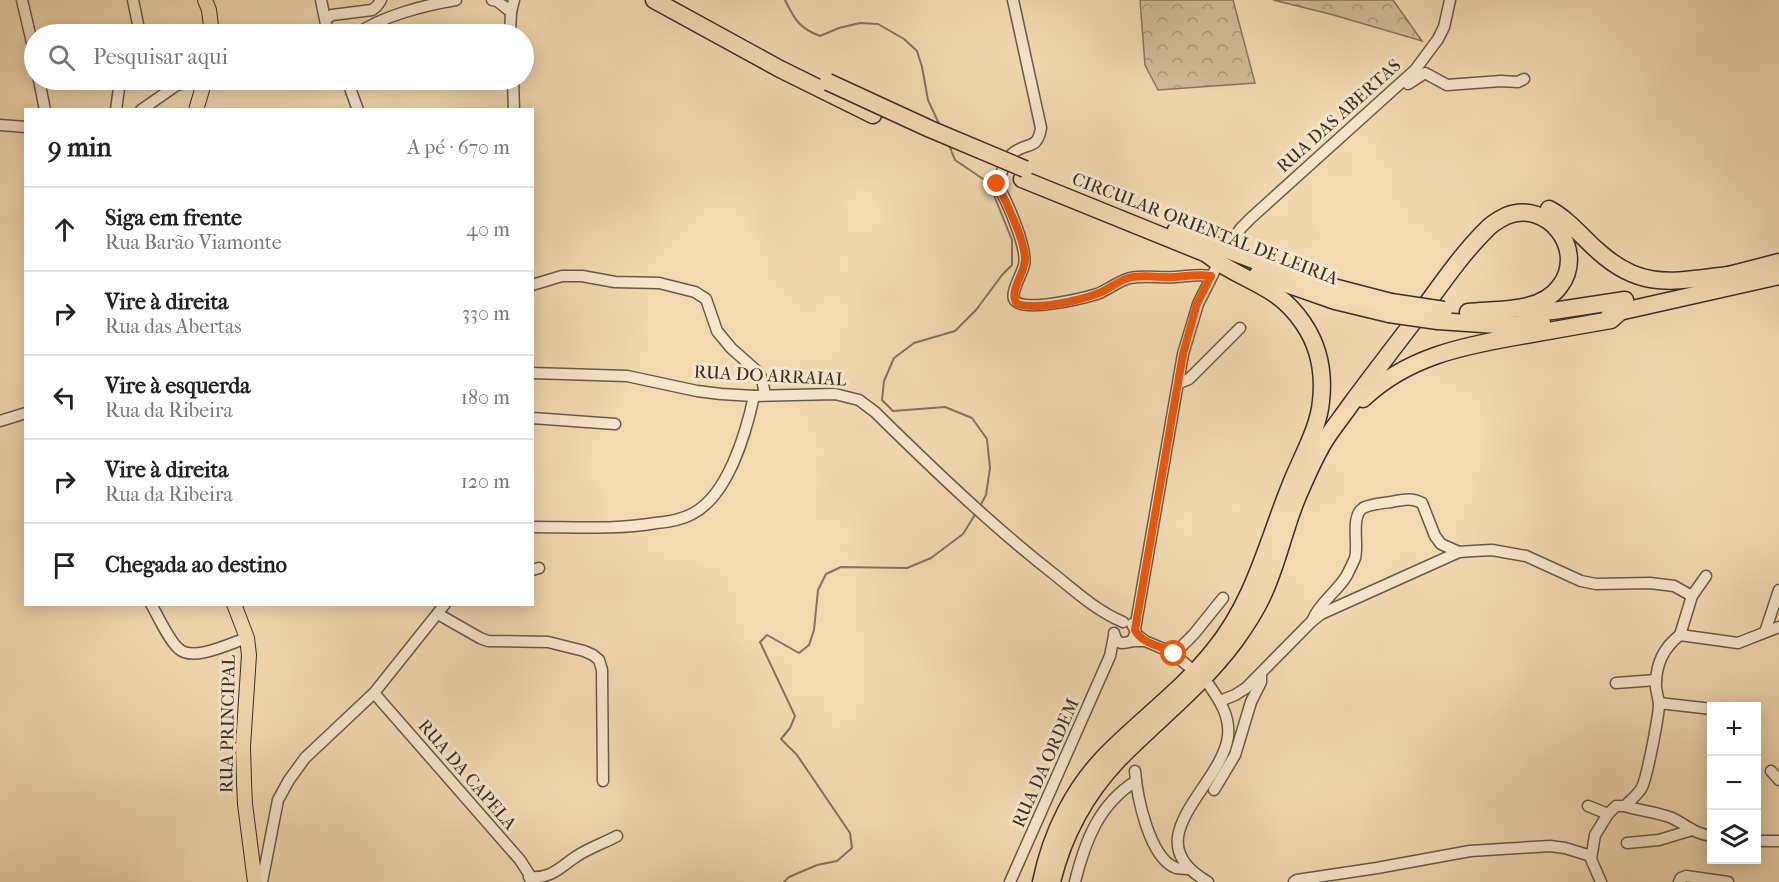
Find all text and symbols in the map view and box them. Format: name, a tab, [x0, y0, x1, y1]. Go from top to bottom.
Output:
search box	[24, 24, 534, 90]
icon: search	[45, 41, 78, 74]
text: Pesquisar aqui	[93, 44, 228, 70]
street label: RUA DAS ABERTAS	[1273, 55, 1405, 177]
text: 9 min	[48, 132, 112, 163]
text: A pé · 670 m	[407, 136, 510, 159]
street label: CIRCULAR ORIENTAL DE LEIRIA	[1069, 168, 1341, 290]
route end	[983, 170, 1009, 196]
text: Siga em frente	[105, 205, 242, 231]
icon: ahead	[48, 213, 81, 246]
text: 40 m	[466, 218, 510, 241]
text: Rua Barão Viamonte	[105, 231, 282, 254]
text: Vire à direita	[105, 289, 228, 315]
icon: right	[48, 297, 81, 330]
text: 330 m	[462, 302, 510, 325]
text: Rua das Abertas	[105, 315, 242, 338]
street label: RUA DO ARRAIAL	[693, 362, 847, 390]
text: Vire à esquerda	[105, 373, 250, 399]
icon: left	[48, 381, 81, 414]
text: 180 m	[461, 386, 510, 409]
text: Rua da Ribeira	[105, 399, 233, 422]
text: Vire à direita	[105, 457, 228, 483]
icon: right	[48, 465, 81, 498]
text: 120 m	[461, 470, 510, 493]
text: Rua da Ribeira	[105, 483, 233, 506]
icon: arrive	[48, 549, 81, 582]
text: Chegada ao destino	[105, 552, 287, 578]
route start	[1160, 640, 1186, 666]
street label: RUA PRINCIPAL	[216, 655, 240, 793]
street label: RUA DA ORDEM	[1008, 695, 1084, 831]
map controls	[1707, 702, 1761, 864]
button: +	[1707, 702, 1761, 756]
street label: RUA DA CAPELA	[413, 716, 521, 835]
button: −	[1707, 756, 1761, 810]
button: layers	[1707, 810, 1761, 864]

